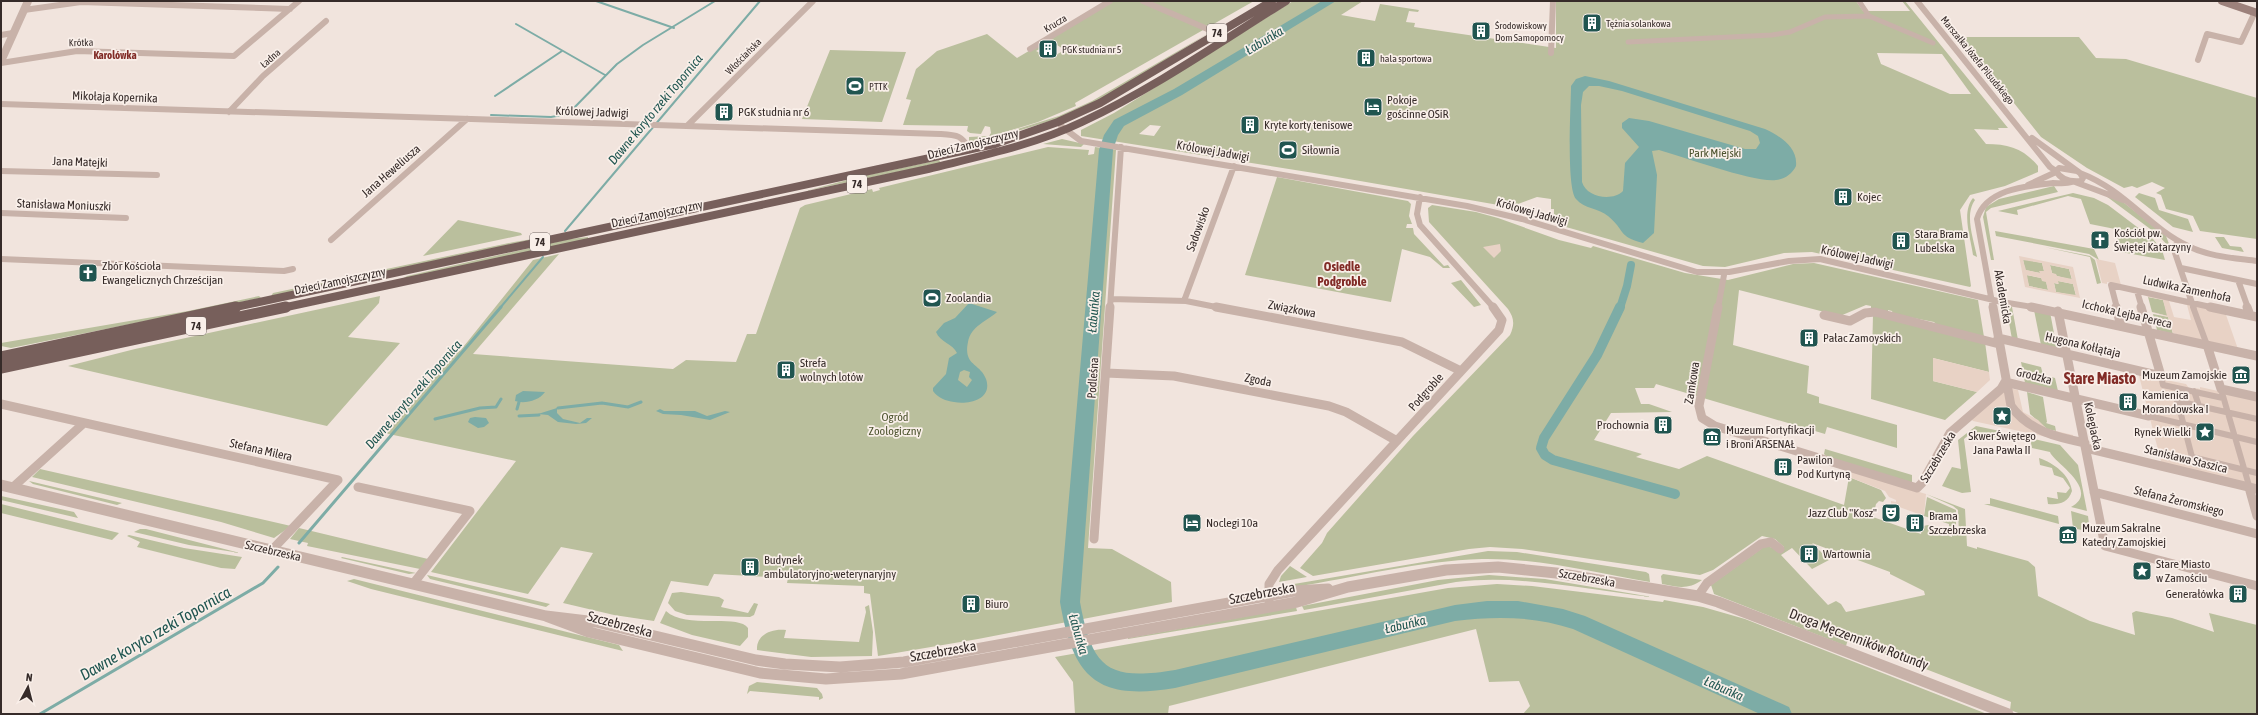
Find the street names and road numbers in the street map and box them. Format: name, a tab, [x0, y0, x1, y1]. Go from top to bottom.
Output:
street label: Krucza	[1042, 12, 1069, 34]
street label: Marszałka Józefa Piłsudskiego	[1939, 14, 2017, 107]
road number: 74	[1207, 24, 1227, 42]
street label: Włościańska	[723, 36, 764, 77]
street label: Krótka	[69, 37, 94, 48]
street label: Ładna	[258, 47, 283, 70]
street label: Mikołaja Kopernika	[72, 89, 158, 105]
street label: Królowej Jadwigi	[555, 104, 629, 120]
street label: Dzieci Zamojszczyzny	[926, 126, 1020, 162]
street label: Królowej Jadwigi	[1176, 138, 1250, 164]
street label: Jana Heweliusza	[359, 142, 423, 200]
street label: Jana Matejki	[52, 154, 108, 170]
road number: 74	[847, 175, 867, 193]
street label: Królowej Jadwigi	[1495, 195, 1569, 229]
street label: Stanisława Moniuszki	[17, 196, 111, 214]
street label: Dzieci Zamojszczyzny	[610, 197, 704, 231]
street label: Sadowisko	[1183, 204, 1213, 253]
road number: 74	[530, 233, 550, 251]
street label: Królowej Jadwigi	[1820, 243, 1894, 271]
street label: Dzieci Zamojszczyzny	[293, 264, 387, 298]
street label: Akademicka	[1991, 269, 2015, 325]
street label: Ludwika Zamenhofa	[2142, 273, 2232, 305]
street label: Icchoka Lejba Pereca	[2081, 297, 2173, 331]
street label: Związkowa	[1267, 298, 1317, 320]
road number: 74	[186, 317, 206, 335]
street label: Hugona Kołłątaja	[2044, 330, 2122, 360]
street label: Podleśna	[1085, 357, 1101, 399]
street label: Zamkowa	[1682, 361, 1702, 405]
street label: Grodzka	[2015, 365, 2053, 387]
street label: Podgroble	[1406, 370, 1446, 414]
street label: Zgoda	[1243, 371, 1273, 389]
street label: Kolegiacka	[2081, 401, 2105, 451]
street label: Szczebrzeska	[1917, 429, 1959, 485]
street label: Stefana Milera	[228, 436, 294, 464]
street label: Stanisława Staszica	[2143, 442, 2229, 476]
street label: Stefana Żeromskiego	[2132, 483, 2226, 519]
street label: Szczebrzeska	[244, 538, 302, 564]
street label: Szczebrzeska	[1558, 566, 1616, 590]
street label: Szczebrzeska	[1228, 579, 1296, 607]
street label: Droga Męczenników Rotundy	[1787, 605, 1931, 673]
street label: Szczebrzeska	[586, 608, 654, 640]
street label: Szczebrzeska	[909, 637, 977, 665]

